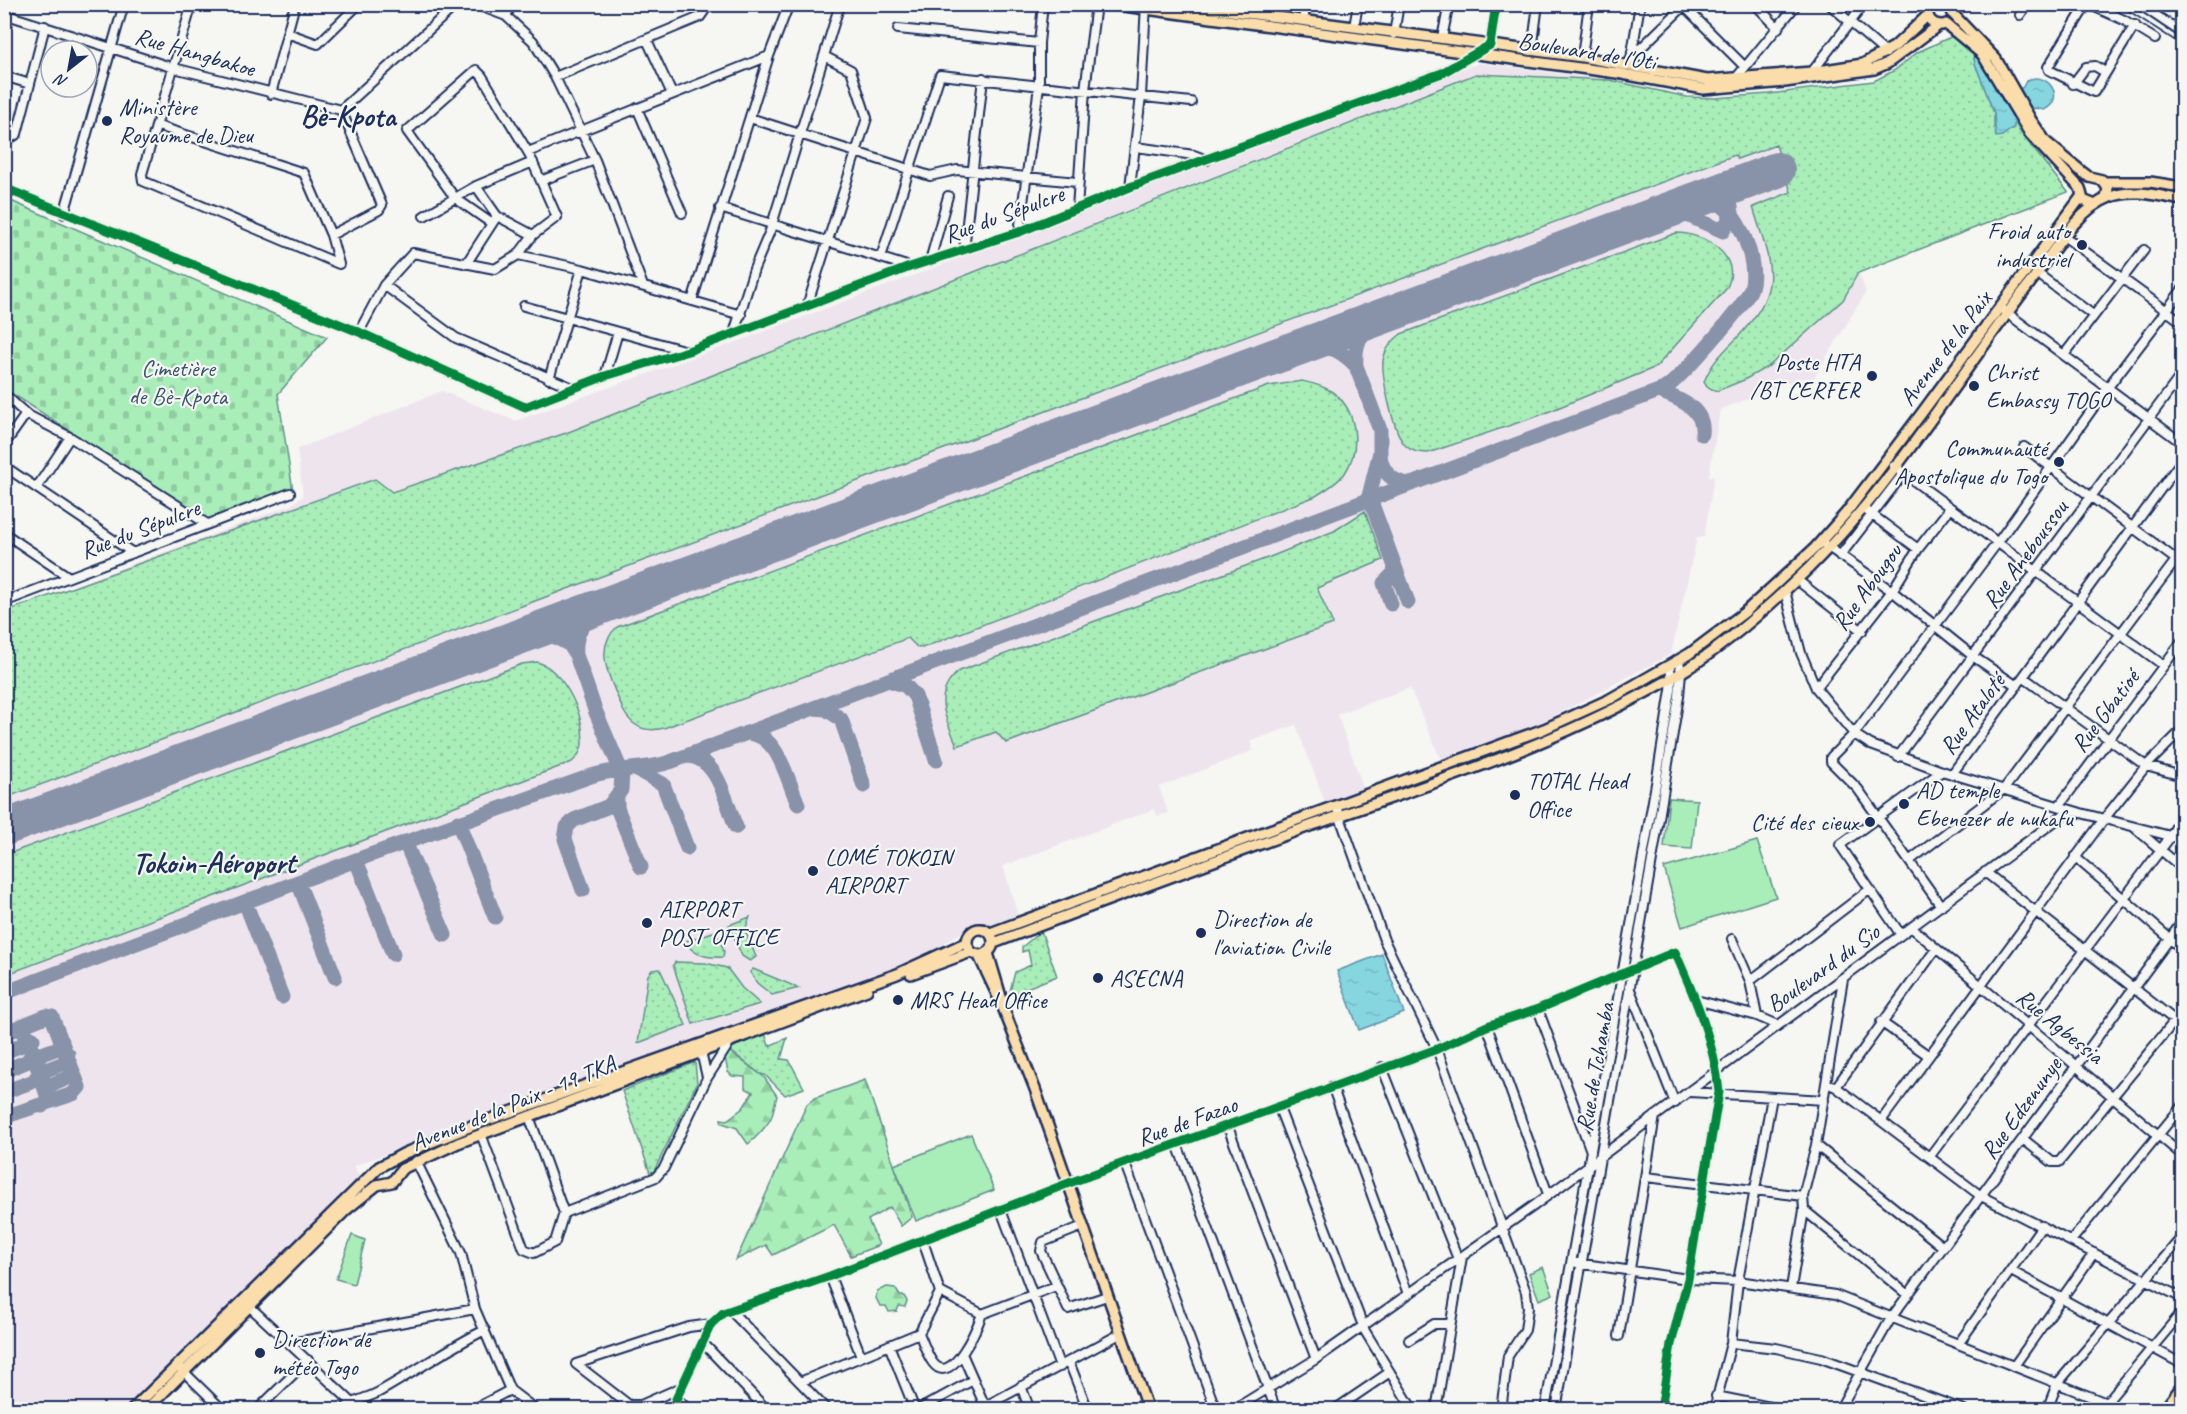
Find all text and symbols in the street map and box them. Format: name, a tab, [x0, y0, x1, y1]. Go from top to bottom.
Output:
street label: Rue Hangbakoe	[132, 21, 261, 84]
street label: Boulevard de l'Oti	[1516, 25, 1660, 77]
north arrow	[39, 39, 99, 99]
text: N	[50, 68, 71, 92]
place label: Ministère Royaume de Dieu	[119, 92, 255, 150]
district label: Bè-Kpota	[300, 97, 398, 135]
marker: Ministère Royaume de Dieu	[100, 114, 114, 128]
street label: Rue du Sépulcre	[940, 178, 1070, 250]
place label: Froid auto industriel	[1987, 216, 2074, 274]
marker: Froid auto industriel	[2075, 238, 2089, 252]
street label: Avenue de la Paix	[1892, 283, 1999, 411]
place label: Poste HTA /BT CERFER	[1750, 347, 1862, 405]
park label: Cimetière de Bè-Kpota	[129, 353, 229, 411]
place label: Christ Embassy TOGO	[1986, 357, 2112, 415]
marker: Poste HTA /BT CERFER	[1865, 369, 1879, 383]
marker: Christ Embassy TOGO	[1967, 379, 1981, 393]
place label: Communauté Apostolique du Togo	[1894, 433, 2051, 491]
marker: Communauté Apostolique du Togo	[2052, 455, 2066, 469]
street label: Rue du Sépulcre	[76, 492, 206, 565]
street label: Rue Aneboussou	[1976, 492, 2076, 614]
street label: Rue Abougou	[1825, 536, 1910, 636]
street label: Rue Gbatioé	[2064, 660, 2148, 758]
street label: Rue Ataloté	[1933, 664, 2014, 760]
place label: TOTAL Head Office	[1527, 766, 1631, 824]
place label: AD temple Ebenezer de nukafu	[1916, 775, 2075, 833]
marker: TOTAL Head Office	[1508, 788, 1522, 802]
marker: AD temple Ebenezer de nukafu	[1897, 797, 1911, 811]
place label: Cité des cieux	[1751, 807, 1860, 837]
marker: Cité des cieux	[1863, 815, 1877, 829]
place label: LOMÉ TOKOIN AIRPORT	[825, 842, 956, 900]
district label: Tokoin-Aéroport	[132, 844, 299, 882]
marker: LOMÉ TOKOIN AIRPORT	[806, 864, 820, 878]
place label: AIRPORT POST OFFICE	[659, 894, 781, 952]
place label: Direction de l'aviation Civile	[1213, 904, 1332, 962]
marker: AIRPORT POST OFFICE	[640, 916, 654, 930]
street label: Boulevard du Sio	[1760, 916, 1887, 1019]
marker: Direction de l'aviation Civile	[1194, 926, 1208, 940]
place label: ASECNA	[1110, 963, 1184, 993]
marker: ASECNA	[1091, 971, 1105, 985]
street label: Rue Agbessia	[2010, 982, 2111, 1071]
place label: MRS Head Office	[910, 985, 1049, 1015]
marker: MRS Head Office	[891, 993, 905, 1007]
street label: Rue de Tchamba	[1569, 999, 1621, 1134]
street label: Avenue de la Paix - 19 TKA	[406, 1048, 621, 1158]
street label: Rue Edzenunye	[1974, 1049, 2069, 1165]
street label: Rue de Fazao	[1133, 1089, 1242, 1153]
place label: Direction de météo Togo	[272, 1324, 373, 1382]
marker: Direction de météo Togo	[253, 1346, 267, 1360]

